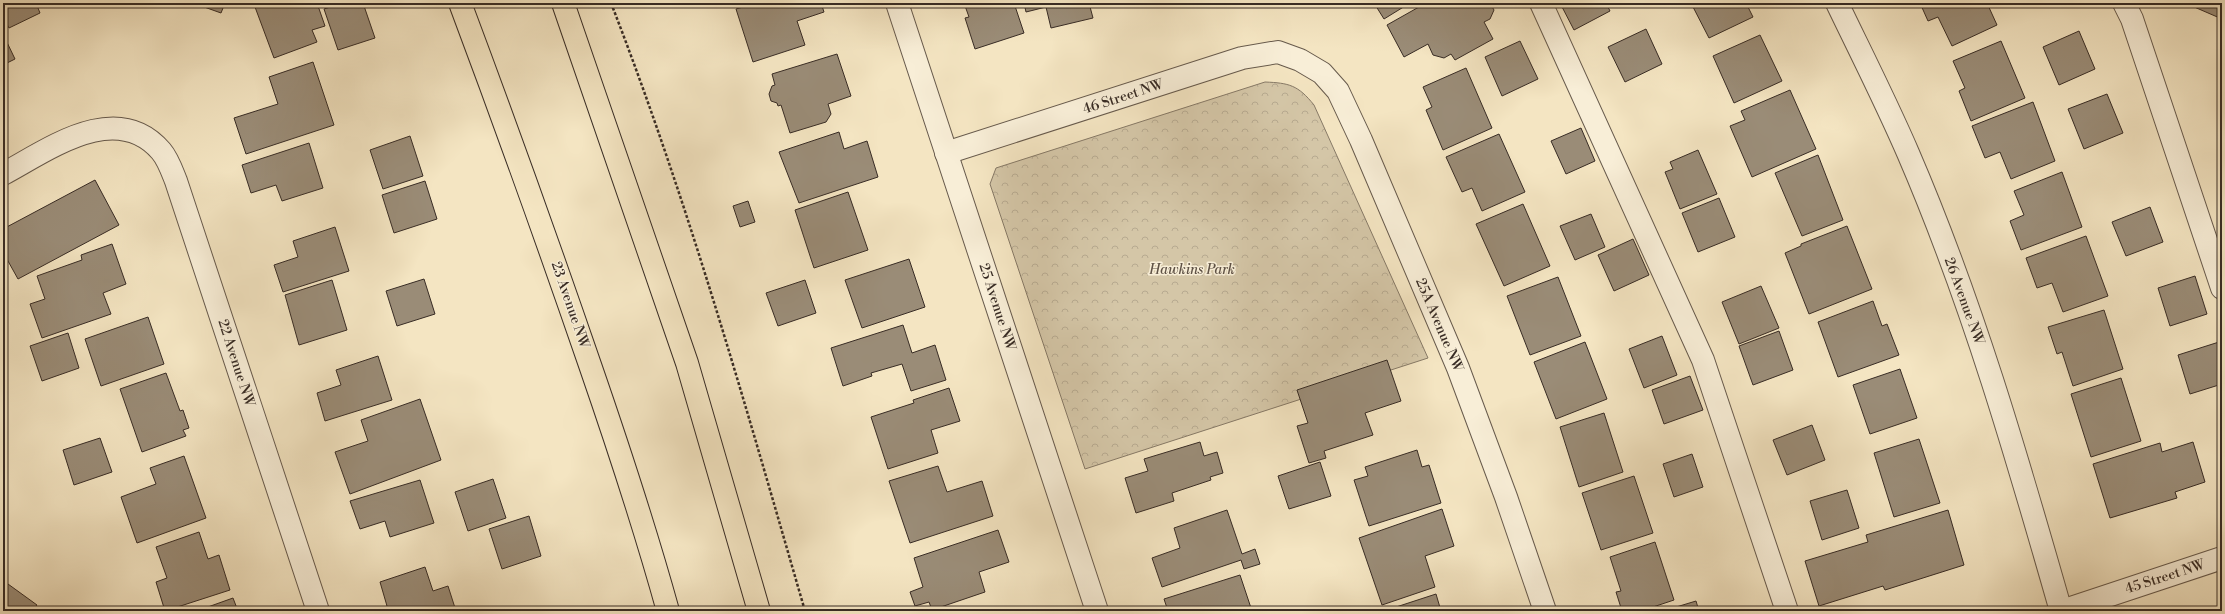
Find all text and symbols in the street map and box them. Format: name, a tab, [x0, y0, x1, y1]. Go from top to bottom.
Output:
street label: 46 Street NW	[1080, 75, 1167, 118]
street label: 26 Avenue NW	[1940, 255, 1989, 348]
street label: 23 Avenue NW	[547, 259, 594, 352]
street label: 25 Avenue NW	[974, 261, 1020, 354]
park label: Hawkins Park	[1148, 261, 1235, 279]
street label: 25A Avenue NW	[1411, 275, 1467, 376]
street label: 22 Avenue NW	[213, 317, 259, 410]
street label: 45 Street NW	[2123, 555, 2208, 598]

